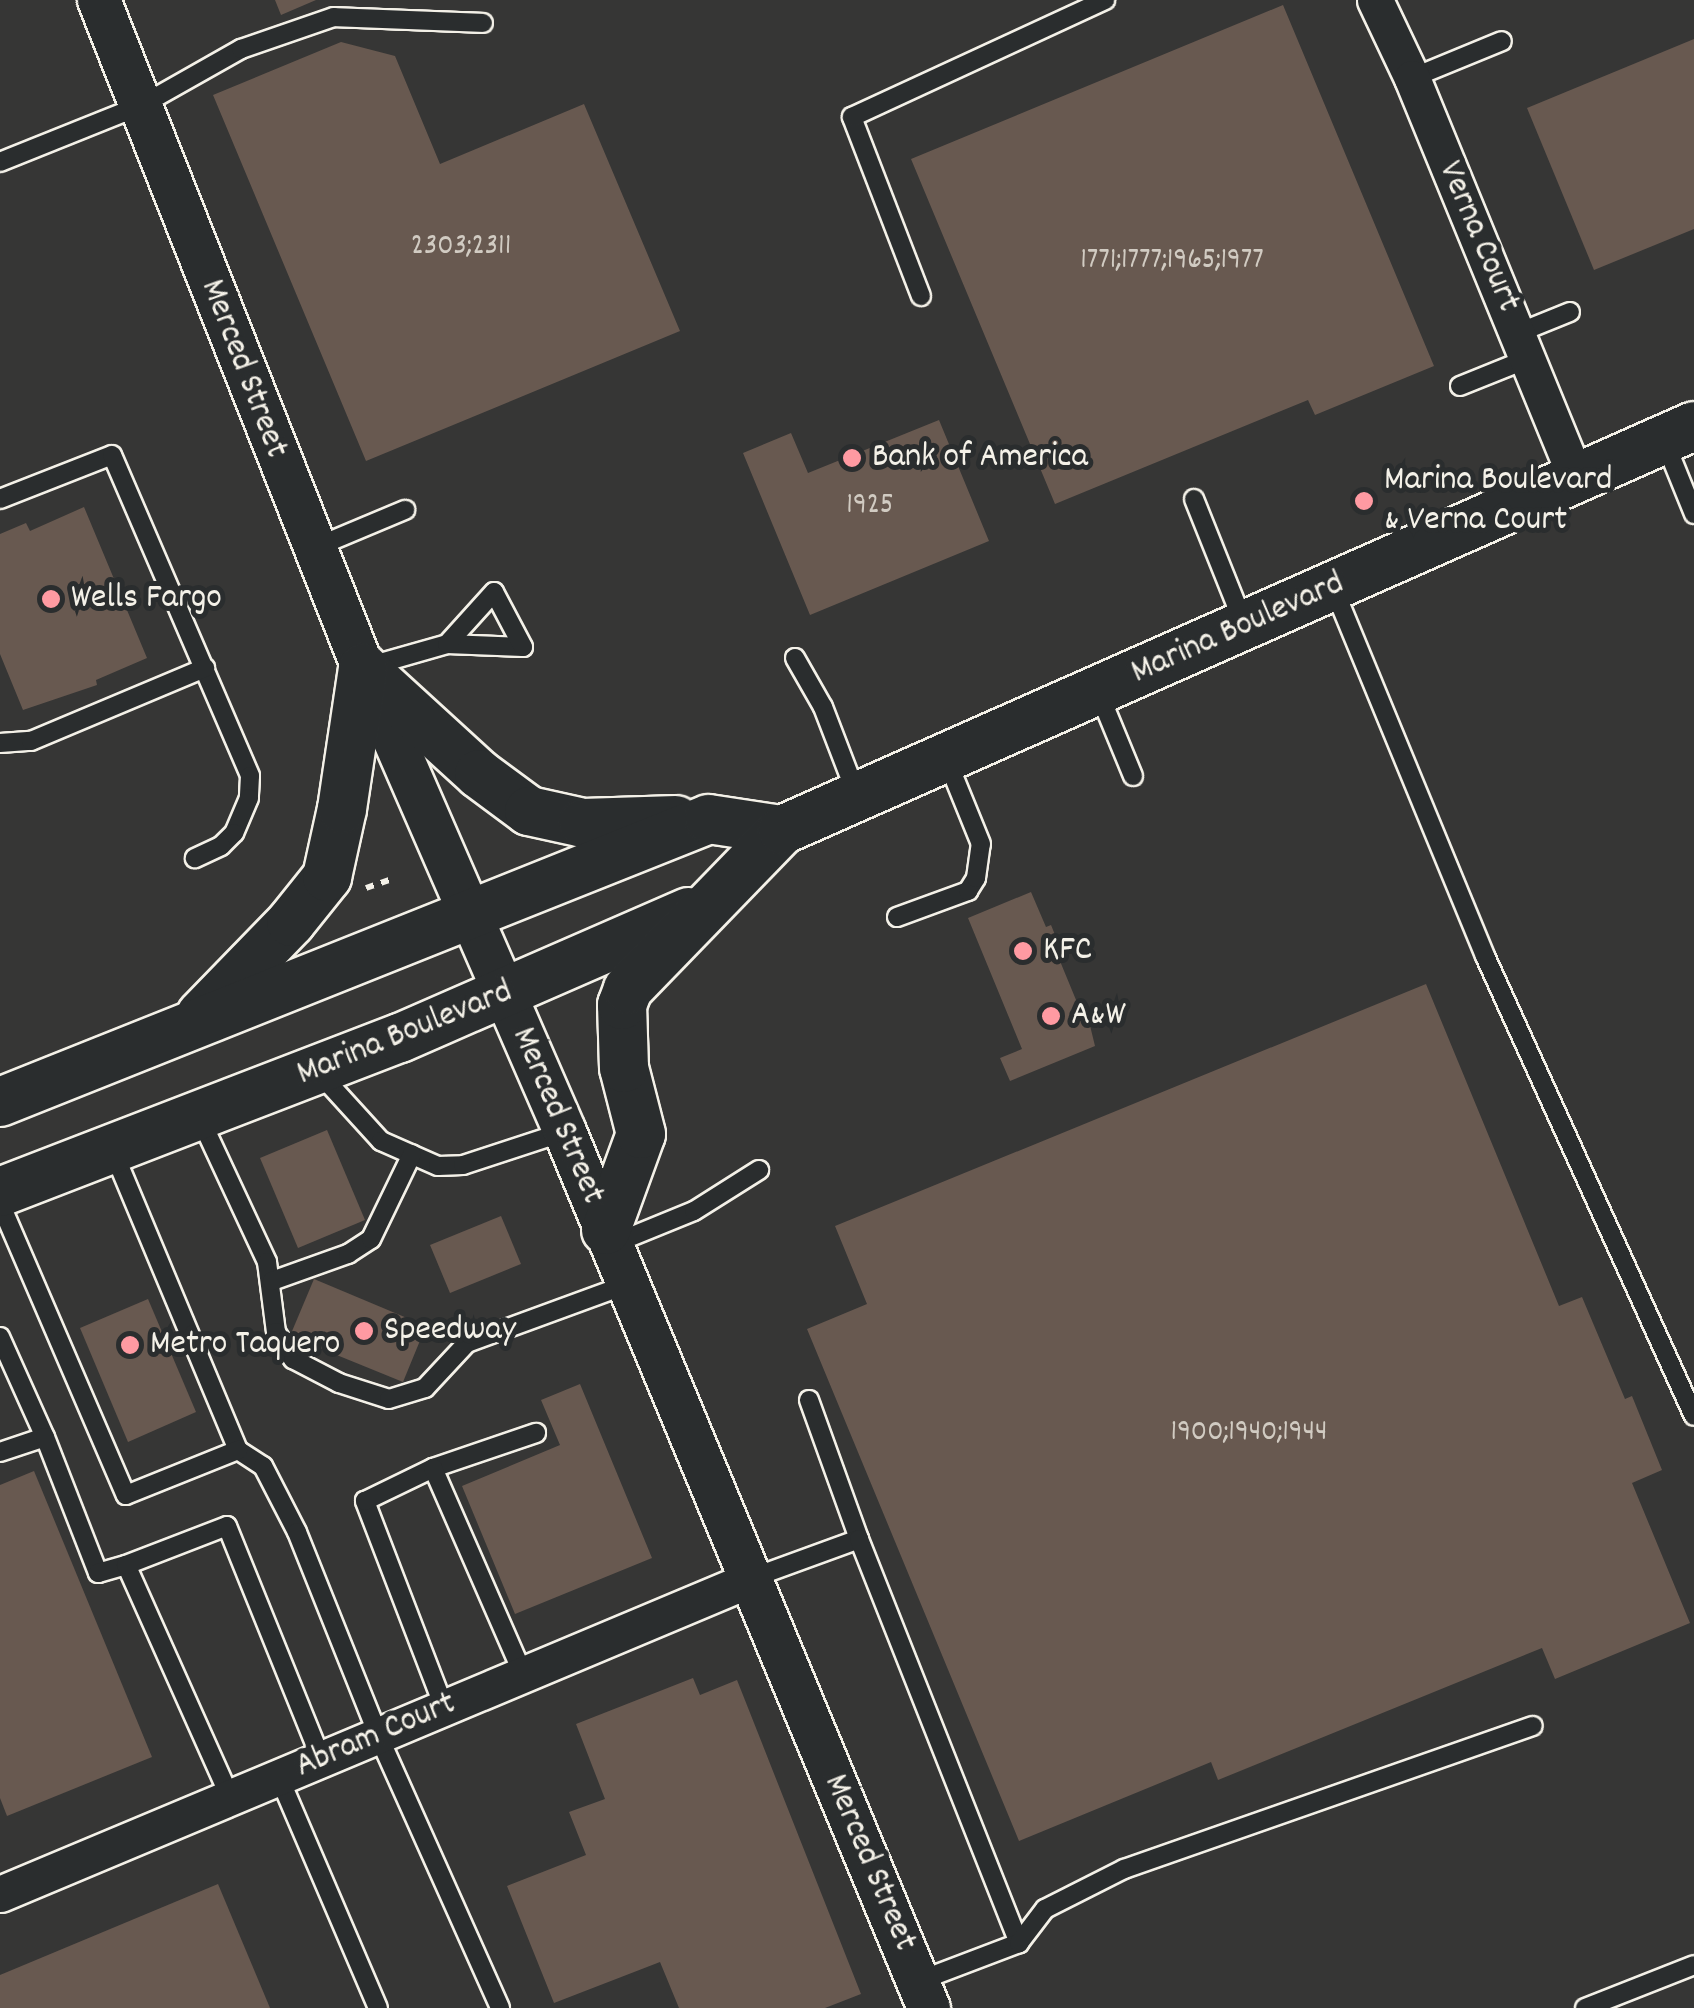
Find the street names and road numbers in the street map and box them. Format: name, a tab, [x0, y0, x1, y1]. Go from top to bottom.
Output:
street label: Verna Court	[1427, 155, 1529, 319]
street label: Merced Street	[190, 274, 296, 464]
street label: Marina Boulevard	[1125, 563, 1351, 695]
street label: Marina Boulevard	[291, 972, 519, 1096]
street label: Merced Street	[501, 1021, 613, 1211]
street label: Abram Court	[290, 1684, 462, 1788]
street label: Merced Street	[813, 1768, 925, 1958]

